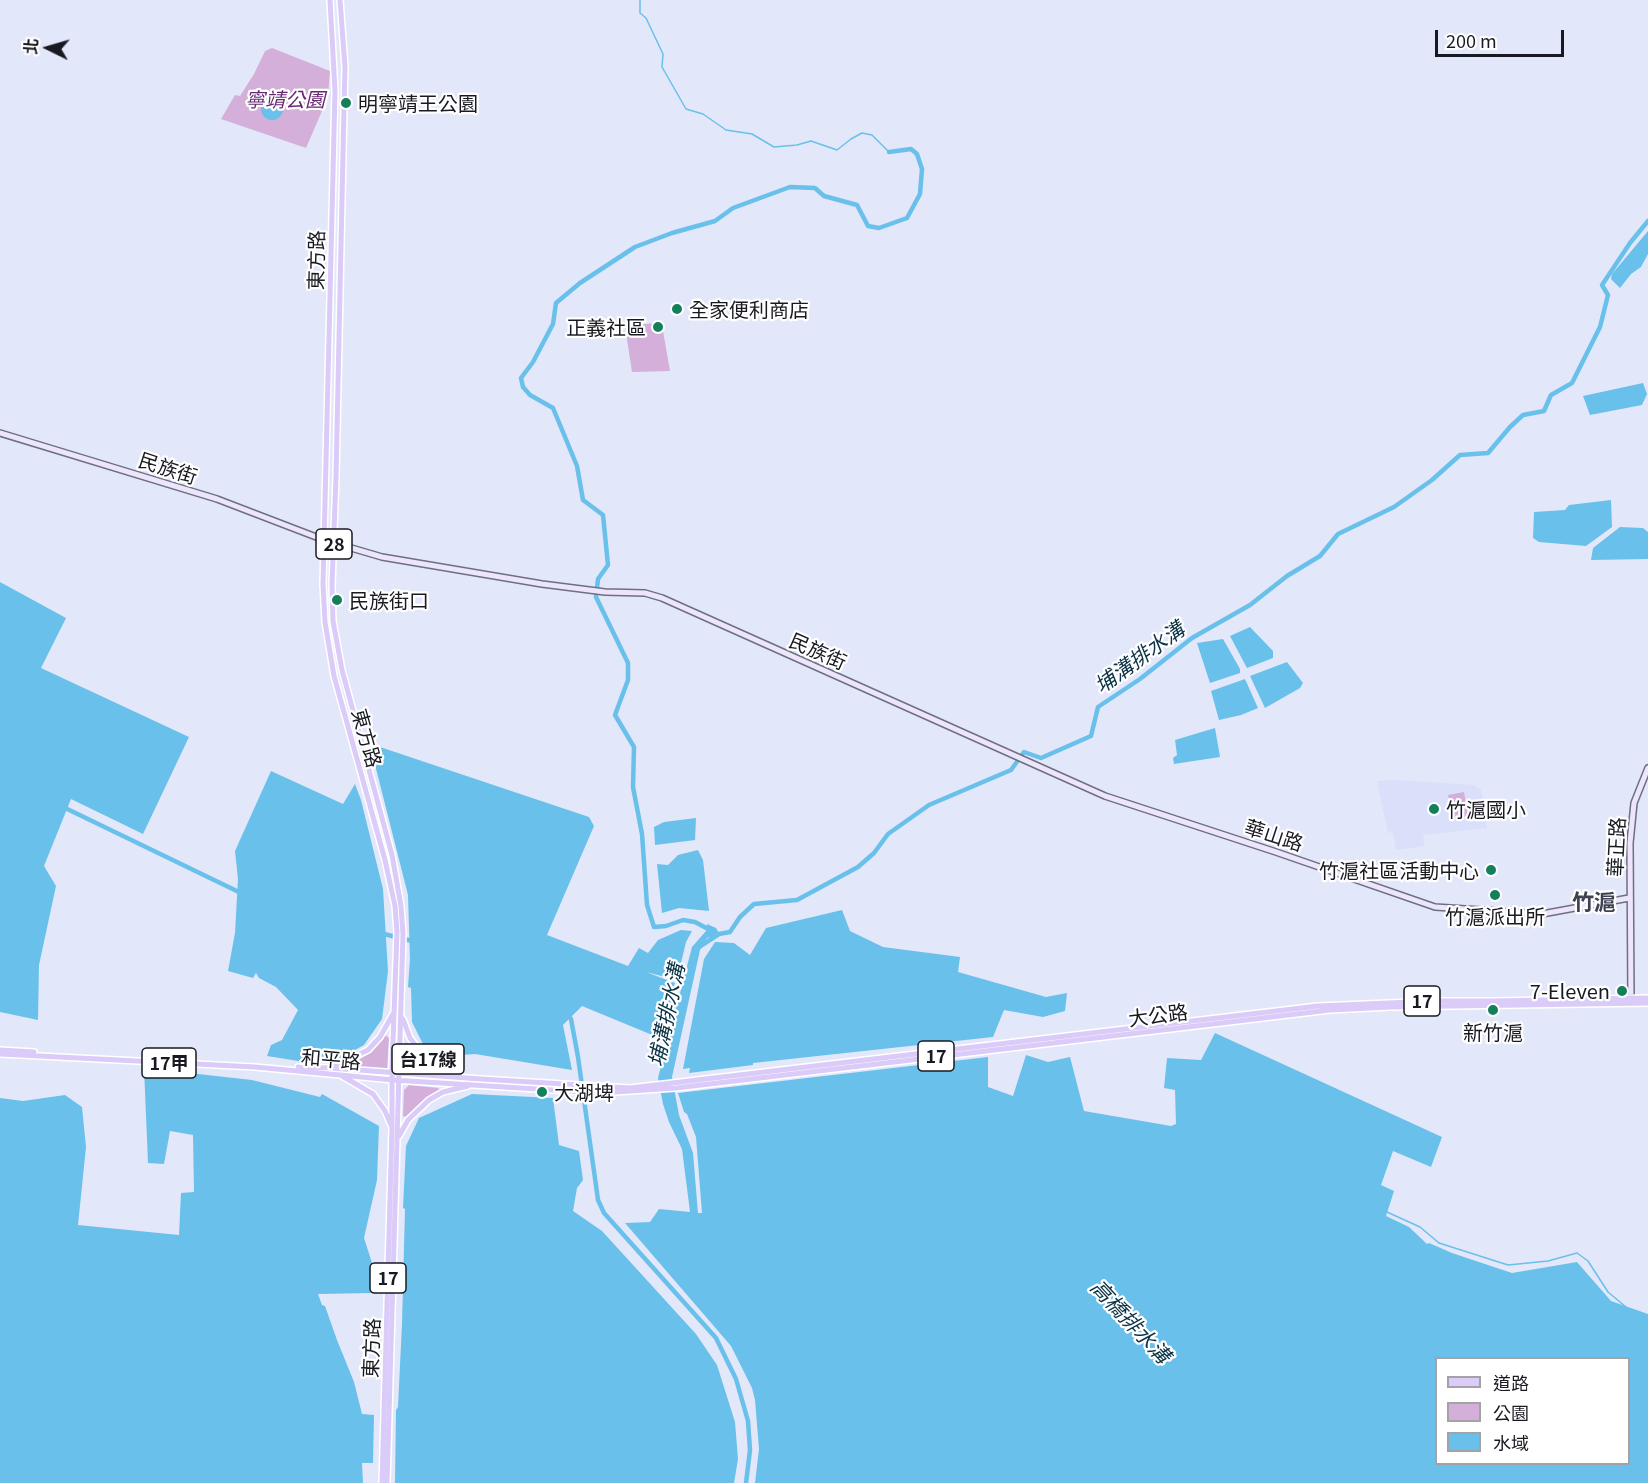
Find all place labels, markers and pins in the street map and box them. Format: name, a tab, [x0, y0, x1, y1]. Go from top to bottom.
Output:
place label: 明寧靖王公園	[358, 91, 478, 115]
marker: 明寧靖王公園	[339, 96, 353, 110]
place label: 全家便利商店	[689, 297, 809, 321]
marker: 全家便利商店	[670, 302, 684, 316]
place label: 正義社區	[566, 315, 646, 339]
marker: 正義社區	[651, 320, 665, 334]
place label: 民族街口	[349, 588, 429, 612]
marker: 民族街口	[330, 593, 344, 607]
place label: 竹滬國小	[1446, 797, 1526, 821]
marker: 竹滬國小	[1427, 802, 1441, 816]
place label: 竹滬社區活動中心	[1319, 858, 1479, 882]
marker: 竹滬社區活動中心	[1484, 863, 1498, 877]
marker: 竹滬派出所	[1488, 888, 1502, 902]
place label: 竹滬派出所	[1445, 904, 1545, 928]
place label: 7-Eleven	[1530, 979, 1610, 1003]
marker: 7-Eleven	[1615, 984, 1629, 998]
marker: 新竹滬	[1486, 1003, 1500, 1017]
place label: 新竹滬	[1463, 1020, 1523, 1044]
place label: 大湖埤	[554, 1080, 614, 1104]
marker: 大湖埤	[535, 1085, 549, 1099]

